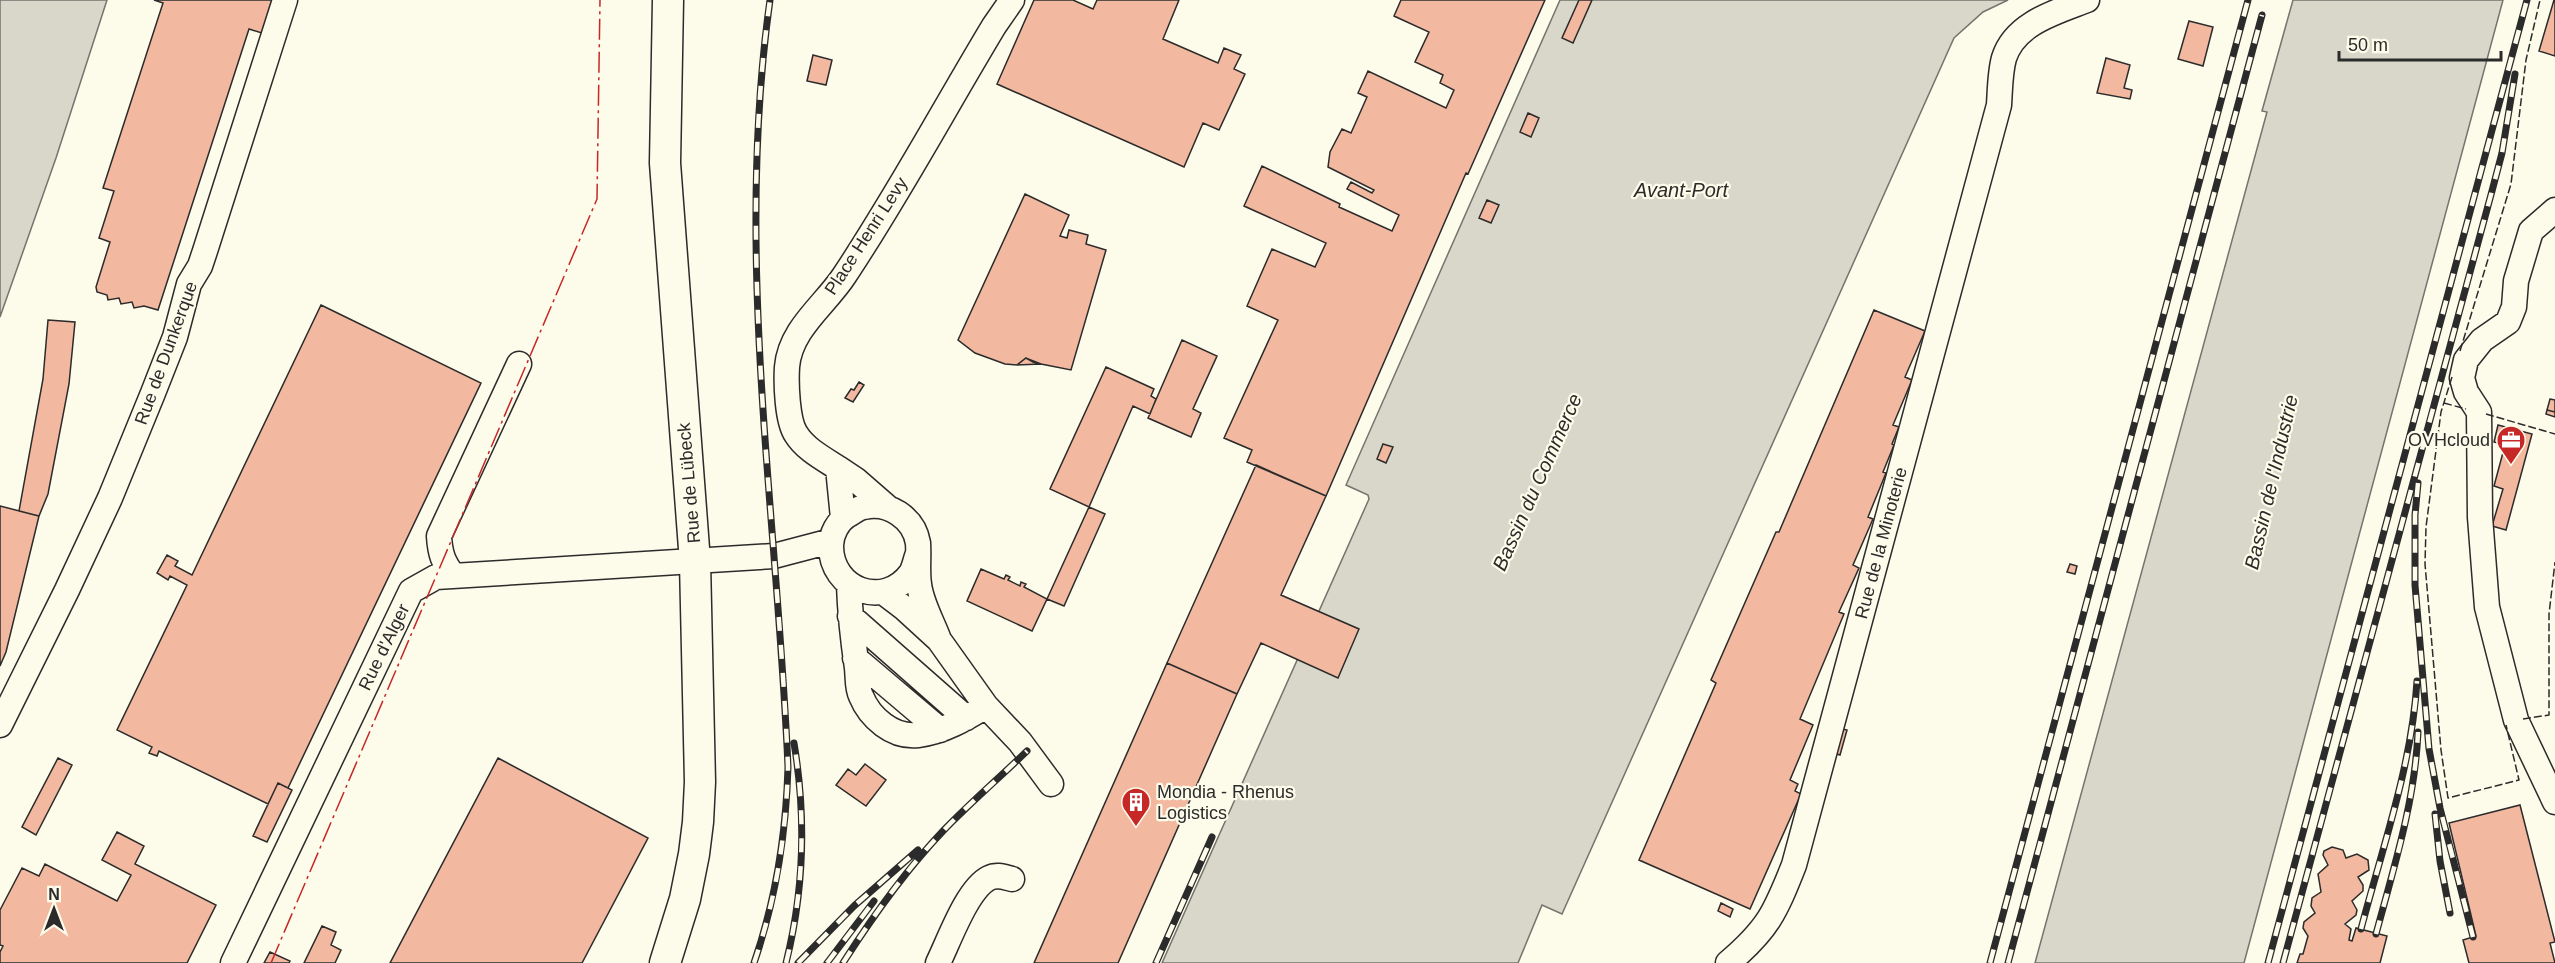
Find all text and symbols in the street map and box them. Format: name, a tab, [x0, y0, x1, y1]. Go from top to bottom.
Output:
scale bar	[2339, 24, 2501, 62]
text: 50 m	[2348, 35, 2388, 55]
street label: Place Henri Levy	[821, 173, 911, 299]
water label: Avant-Port	[1633, 179, 1730, 201]
street label: Rue de Dunkerque	[131, 279, 201, 427]
water label: Bassin du Commerce	[1488, 390, 1586, 574]
water label: Bassin de l'Industrie	[2240, 393, 2302, 571]
street label: Rue de Lübeck	[674, 421, 704, 544]
office icon: OVHcloud	[2495, 424, 2527, 466]
place label: OVHcloud	[2408, 430, 2490, 450]
street label: Rue de la Minoterie	[1851, 465, 1911, 621]
street label: Rue d'Alger	[355, 601, 413, 693]
place label: Mondia - Rhenus Logistics	[1157, 782, 1294, 823]
building icon: Mondia - Rhenus Logistics	[1120, 786, 1152, 828]
north arrow	[24, 879, 84, 939]
text: N	[48, 886, 60, 903]

